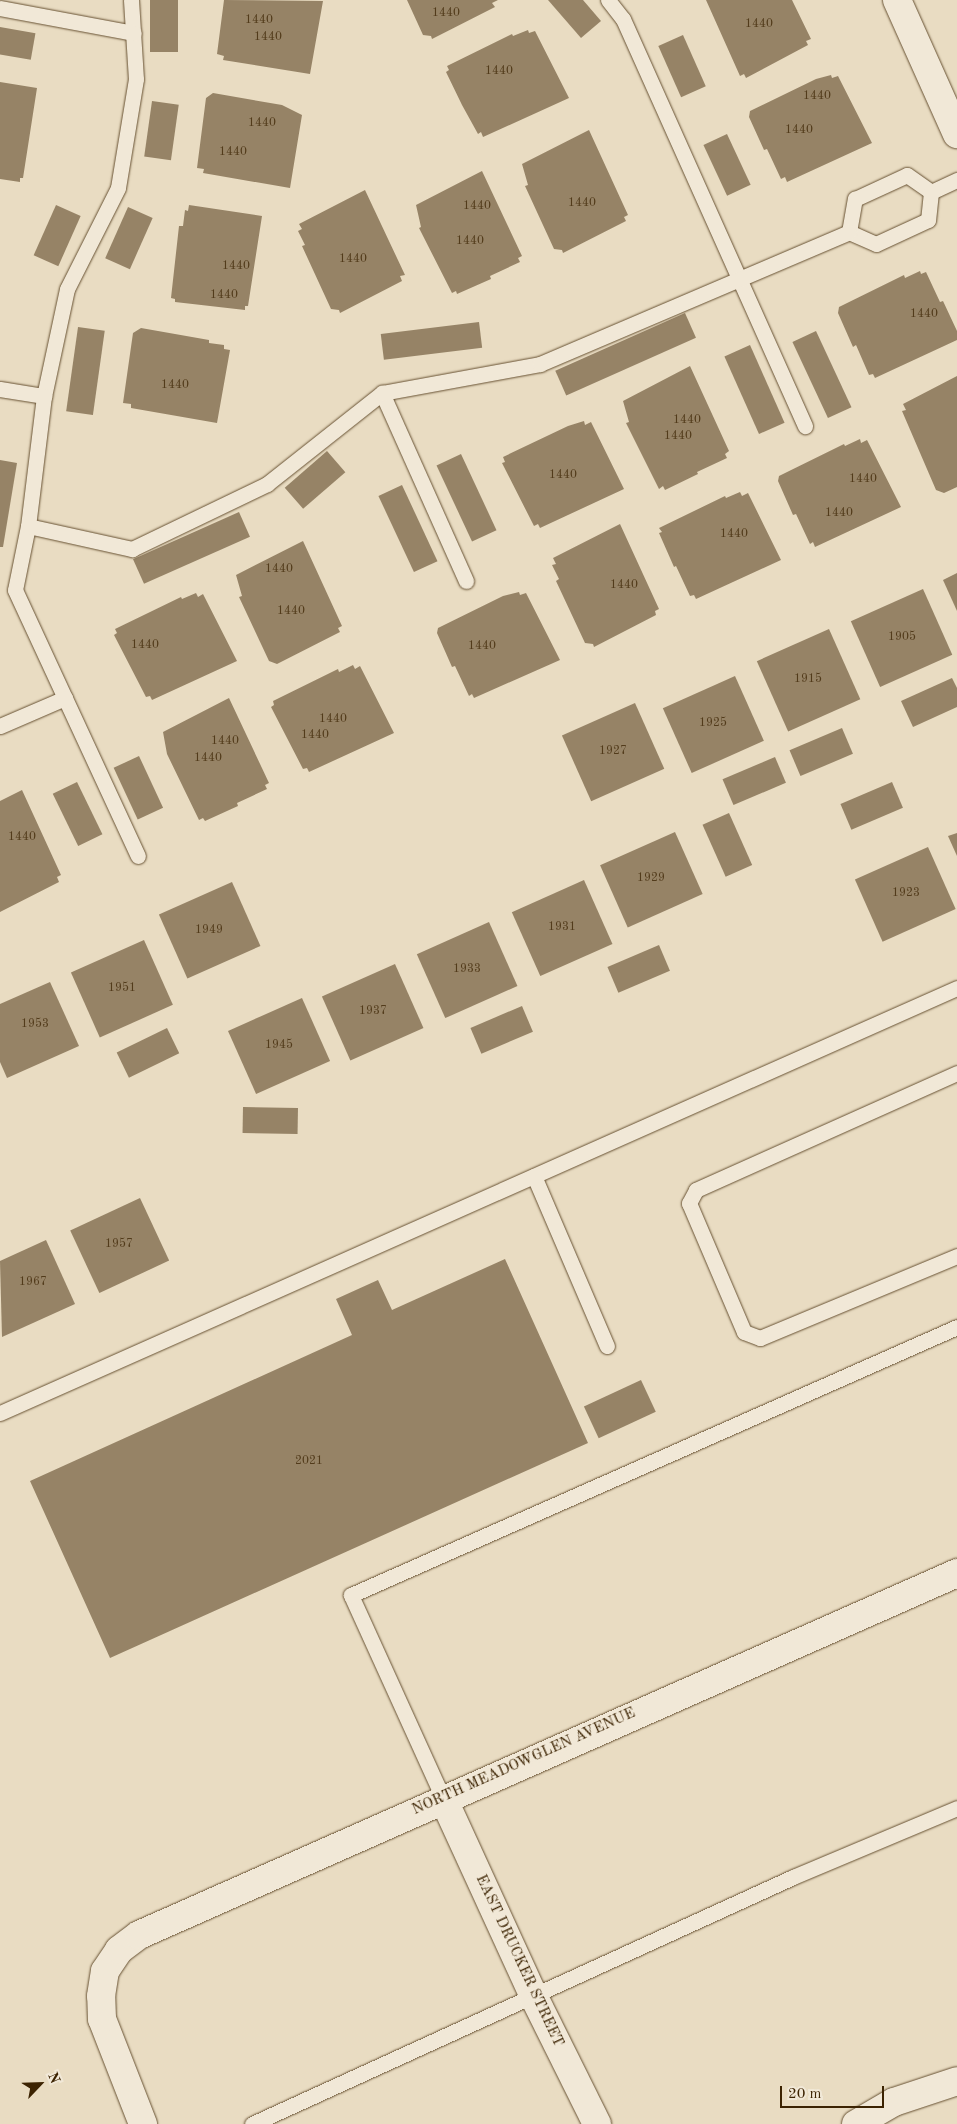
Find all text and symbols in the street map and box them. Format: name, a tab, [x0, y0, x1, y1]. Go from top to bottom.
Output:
house number: 1440	[432, 7, 460, 21]
house number: 1440	[245, 14, 273, 28]
house number: 1440	[745, 18, 773, 32]
house number: 1440	[254, 31, 282, 45]
house number: 1440	[485, 65, 513, 79]
house number: 1440	[803, 90, 831, 104]
house number: 1440	[248, 117, 276, 131]
house number: 1440	[785, 124, 813, 138]
house number: 1440	[219, 146, 247, 160]
house number: 1440	[568, 197, 596, 211]
house number: 1440	[463, 200, 491, 214]
house number: 1440	[456, 235, 484, 249]
house number: 1440	[339, 253, 367, 267]
house number: 1440	[222, 260, 250, 274]
house number: 1440	[210, 289, 238, 303]
house number: 1440	[910, 308, 938, 322]
house number: 1440	[161, 379, 189, 393]
house number: 1440	[673, 414, 701, 428]
house number: 1440	[664, 430, 692, 444]
house number: 1440	[549, 469, 577, 483]
house number: 1440	[849, 473, 877, 487]
house number: 1440	[825, 507, 853, 521]
house number: 1440	[720, 528, 748, 542]
house number: 1440	[265, 563, 293, 577]
house number: 1440	[610, 579, 638, 593]
house number: 1440	[277, 605, 305, 619]
house number: 1905	[888, 631, 916, 645]
house number: 1440	[131, 639, 159, 653]
house number: 1440	[468, 640, 496, 654]
house number: 1915	[794, 673, 822, 687]
house number: 1440	[319, 713, 347, 727]
house number: 1925	[699, 717, 727, 731]
house number: 1440	[301, 729, 329, 743]
house number: 1440	[211, 735, 239, 749]
house number: 1927	[599, 745, 627, 759]
house number: 1440	[194, 752, 222, 766]
house number: 1440	[8, 831, 36, 845]
house number: 1929	[637, 872, 665, 886]
house number: 1923	[892, 887, 920, 901]
house number: 1931	[548, 921, 576, 935]
house number: 1949	[195, 924, 223, 938]
house number: 1933	[453, 963, 481, 977]
house number: 1951	[108, 982, 136, 996]
house number: 1937	[359, 1005, 387, 1019]
house number: 1953	[21, 1018, 49, 1032]
house number: 1945	[265, 1039, 293, 1053]
house number: 1957	[105, 1238, 133, 1252]
house number: 1967	[19, 1276, 47, 1290]
house number: 2021	[295, 1455, 323, 1469]
street label: NORTH MEADOWGLEN AVENUE	[410, 1704, 638, 1820]
street label: EAST DRUCKER STREET	[471, 1872, 567, 2050]
north arrow	[15, 2059, 65, 2109]
text: N	[45, 2070, 62, 2086]
scale bar	[782, 2076, 886, 2108]
text: 20 m	[788, 2087, 822, 2102]

